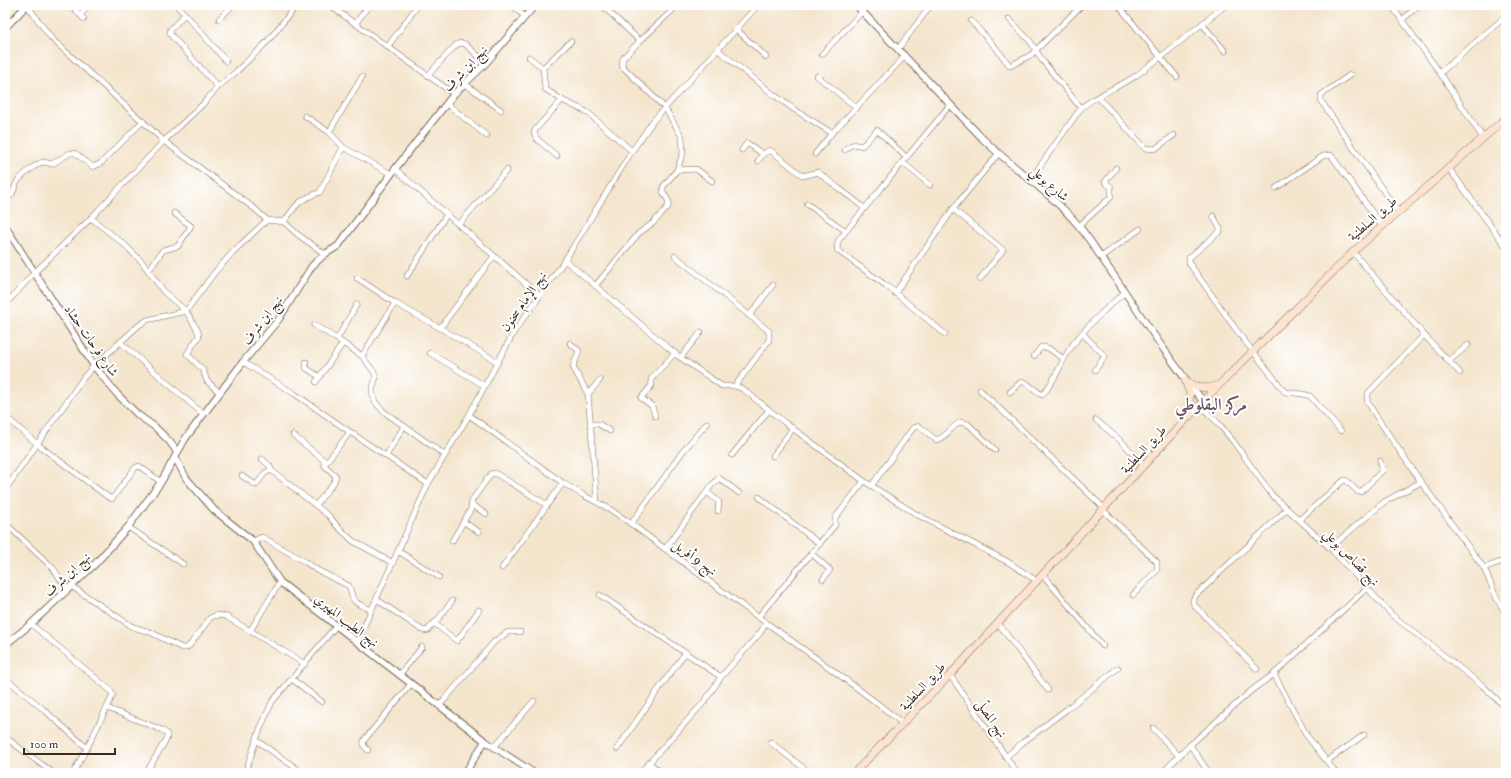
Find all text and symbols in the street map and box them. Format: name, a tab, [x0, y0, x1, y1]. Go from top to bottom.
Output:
street label: نهج ابن شرف	[440, 42, 493, 97]
street label: شارع بوعلي	[1023, 163, 1072, 209]
street label: طريق السلطنية	[1345, 193, 1401, 244]
street label: نهج الإمام سحنون	[497, 268, 553, 337]
street label: نهج ابن شرف	[239, 293, 289, 350]
street label: شارع فرحات حشاد	[58, 302, 122, 381]
district label: مركز البقلوطي	[1175, 394, 1247, 420]
street label: طريق السلطنية	[1117, 422, 1170, 477]
street label: نهج قصّاص بوعلي	[1316, 524, 1384, 593]
street label: نهج 9 أفريل	[667, 536, 720, 582]
street label: نهج ابن شرف	[41, 549, 96, 602]
street label: نهج الطيب المهيري	[309, 591, 382, 653]
street label: طريق السلطنية	[896, 659, 949, 714]
street label: نهج المصلّى	[970, 695, 1012, 743]
scale bar	[24, 730, 115, 756]
text: 100 m	[30, 737, 59, 752]

